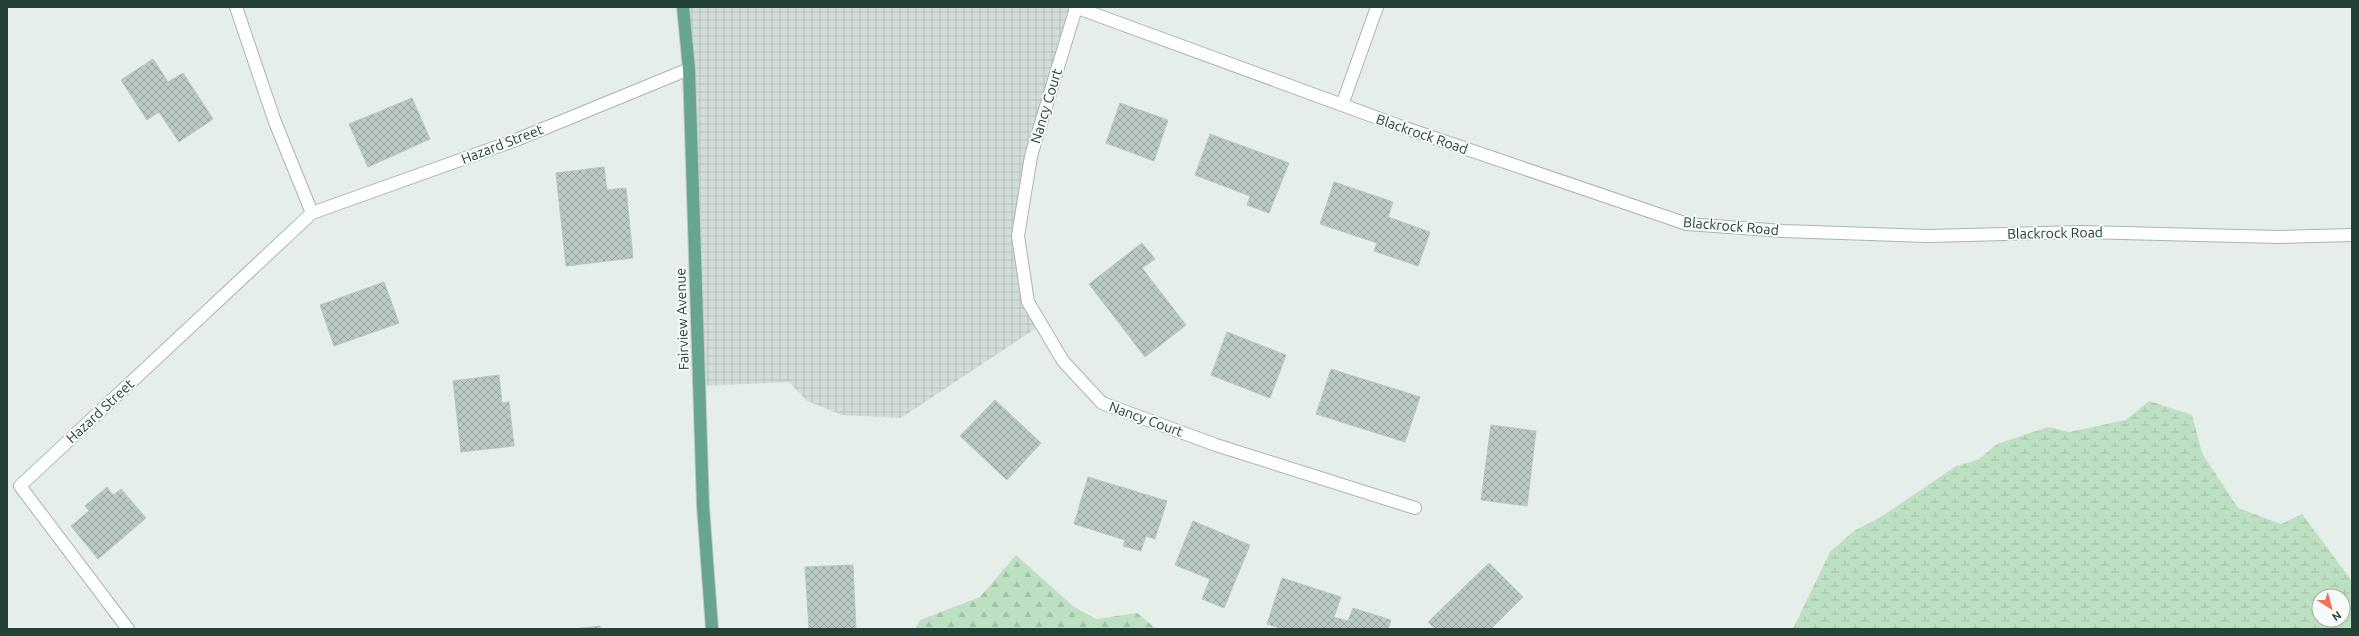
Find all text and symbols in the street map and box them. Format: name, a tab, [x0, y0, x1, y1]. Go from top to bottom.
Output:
street label: Nancy Court	[1027, 66, 1065, 145]
street label: Blackrock Road	[1374, 111, 1470, 157]
street label: Hazard Street	[459, 121, 546, 167]
street label: Blackrock Road	[1683, 214, 1779, 238]
street label: Blackrock Road	[2007, 224, 2103, 242]
street label: Fairview Avenue	[672, 268, 692, 370]
street label: Hazard Street	[63, 375, 137, 446]
street label: Nancy Court	[1107, 398, 1186, 440]
north arrow	[2311, 588, 2351, 628]
text: N	[2330, 609, 2344, 623]

